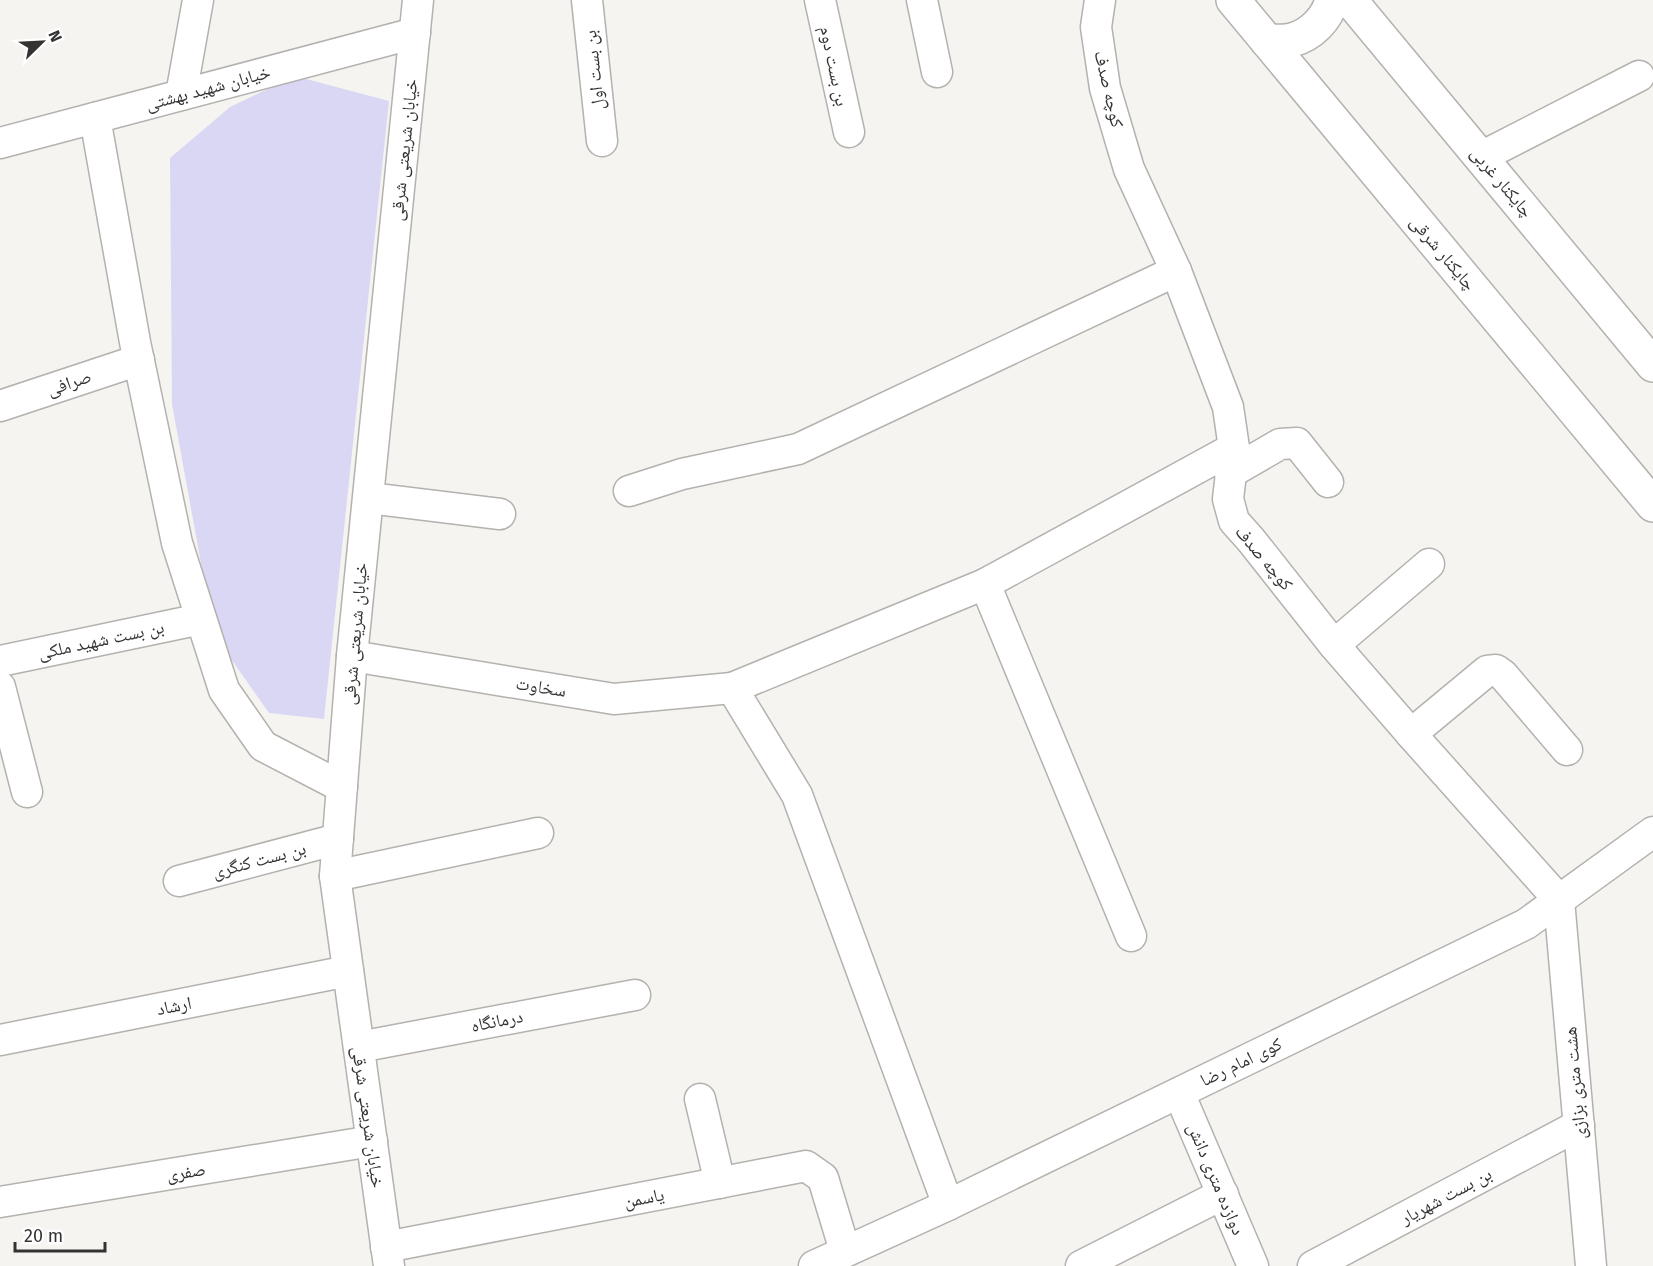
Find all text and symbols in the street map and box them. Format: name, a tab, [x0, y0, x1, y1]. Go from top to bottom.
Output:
north arrow	[12, 12, 72, 72]
street label: بن بست دوم	[814, 24, 853, 108]
text: N	[44, 27, 66, 45]
street label: بن بست اول	[579, 29, 609, 111]
street label: کوچه صدف	[1089, 48, 1129, 130]
street label: خیابان شهید بهشتی	[143, 61, 273, 115]
street label: خیابان شریعتی شرقی	[386, 78, 422, 222]
street label: چایکنار غربی	[1466, 142, 1538, 222]
street label: چایکنار شرقی	[1405, 211, 1481, 295]
street label: صرافی	[44, 365, 94, 401]
street label: کوچه صدف	[1230, 521, 1298, 595]
street label: خیابان شریعتی شرقی	[338, 562, 372, 706]
street label: بن بست شهید ملکی	[36, 616, 166, 664]
street label: سخاوت	[514, 672, 568, 702]
street label: بن بست کنگری	[210, 837, 308, 883]
street label: ارشاد	[155, 992, 193, 1020]
street label: درمانگاه	[469, 1005, 525, 1037]
street label: هشت متری بزازی	[1559, 1026, 1591, 1140]
street label: کوی امام رضا	[1197, 1033, 1286, 1092]
street label: خیابان شریعتی شرقی	[347, 1045, 389, 1189]
street label: دوازده متری دانش	[1183, 1120, 1249, 1238]
street label: صفری	[165, 1158, 207, 1186]
street label: بن بست شهریار	[1396, 1163, 1495, 1230]
street label: یاسمن	[622, 1183, 666, 1213]
scale bar	[15, 1215, 105, 1253]
text: 20 m	[24, 1225, 63, 1247]

